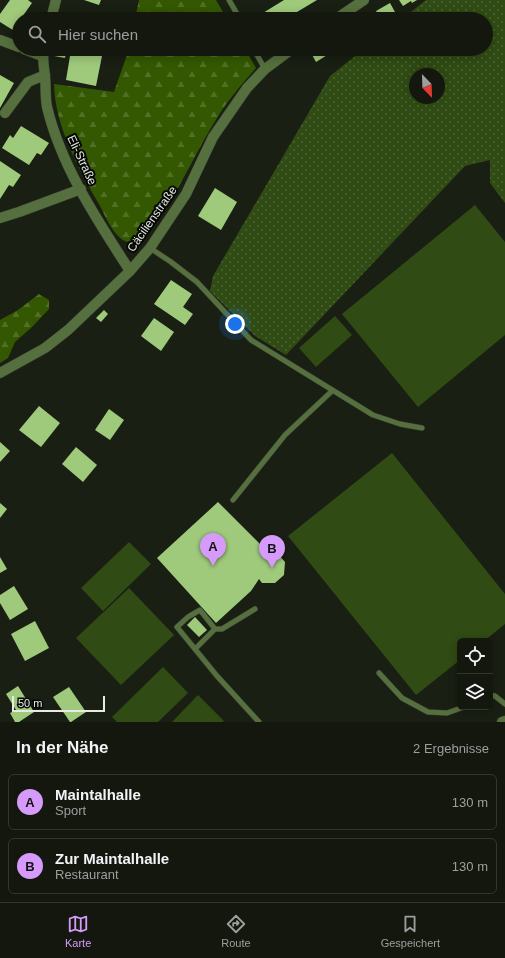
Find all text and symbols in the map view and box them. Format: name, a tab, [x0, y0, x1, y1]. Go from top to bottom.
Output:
search box	[12, 12, 493, 56]
icon: search	[26, 23, 48, 45]
text: Hier suchen	[58, 26, 138, 43]
north arrow	[409, 68, 445, 104]
street label: Eli-Straße	[64, 133, 100, 187]
street label: Cäcilienstraße	[124, 183, 180, 254]
your location	[225, 314, 245, 334]
pin: A	[200, 533, 226, 566]
pin: B	[259, 535, 285, 568]
map controls	[457, 638, 493, 710]
button: locate	[457, 638, 493, 674]
button: layers	[457, 674, 493, 710]
scale bar	[12, 694, 105, 713]
text: 50 m	[18, 697, 42, 709]
text: In der Nähe	[16, 738, 109, 757]
text: 2 Ergebnisse	[413, 741, 489, 756]
text: Maintalhalle	[55, 786, 141, 803]
text: A	[25, 795, 35, 810]
text: 130 m	[452, 795, 488, 810]
text: Sport	[55, 803, 86, 818]
text: Zur Maintalhalle	[55, 850, 169, 867]
text: B	[25, 859, 35, 874]
text: 130 m	[452, 859, 488, 874]
text: Restaurant	[55, 867, 119, 882]
tab: Karte	[65, 913, 91, 949]
tab: Route	[221, 913, 251, 949]
tab: Gespeichert	[381, 913, 440, 949]

